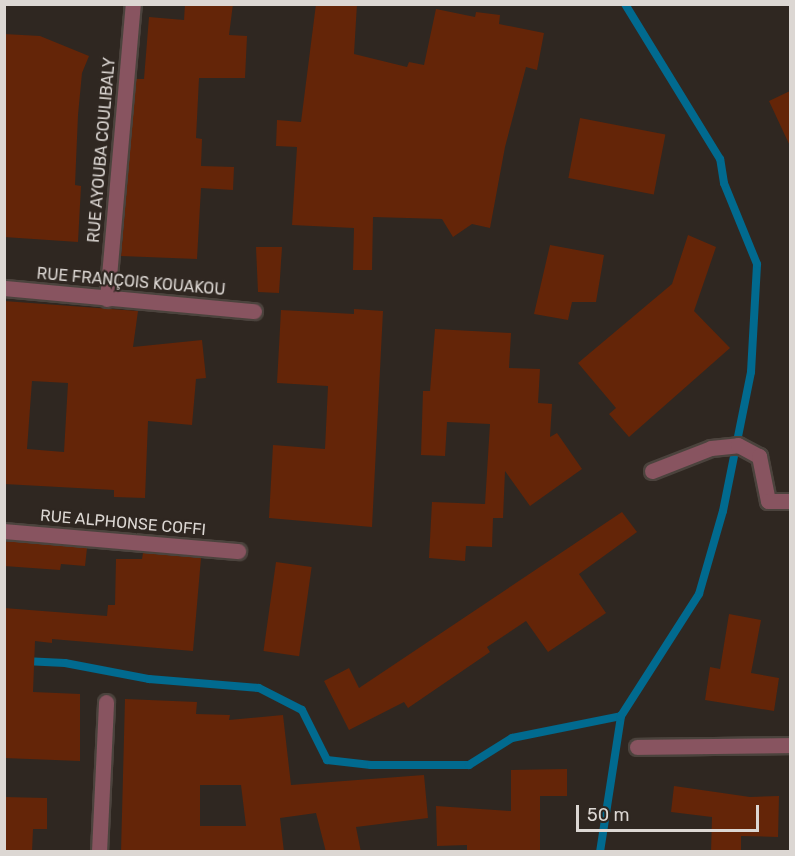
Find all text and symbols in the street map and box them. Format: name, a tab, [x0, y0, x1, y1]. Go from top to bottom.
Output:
street label: RUE AYOUBA COULIBALY	[84, 56, 120, 244]
street label: RUE FRANÇOIS KOUAKOU	[36, 264, 226, 300]
street label: RUE ALPHONSE COFFI	[39, 506, 207, 540]
scale bar	[579, 793, 762, 831]
text: 50 m	[587, 804, 630, 826]

